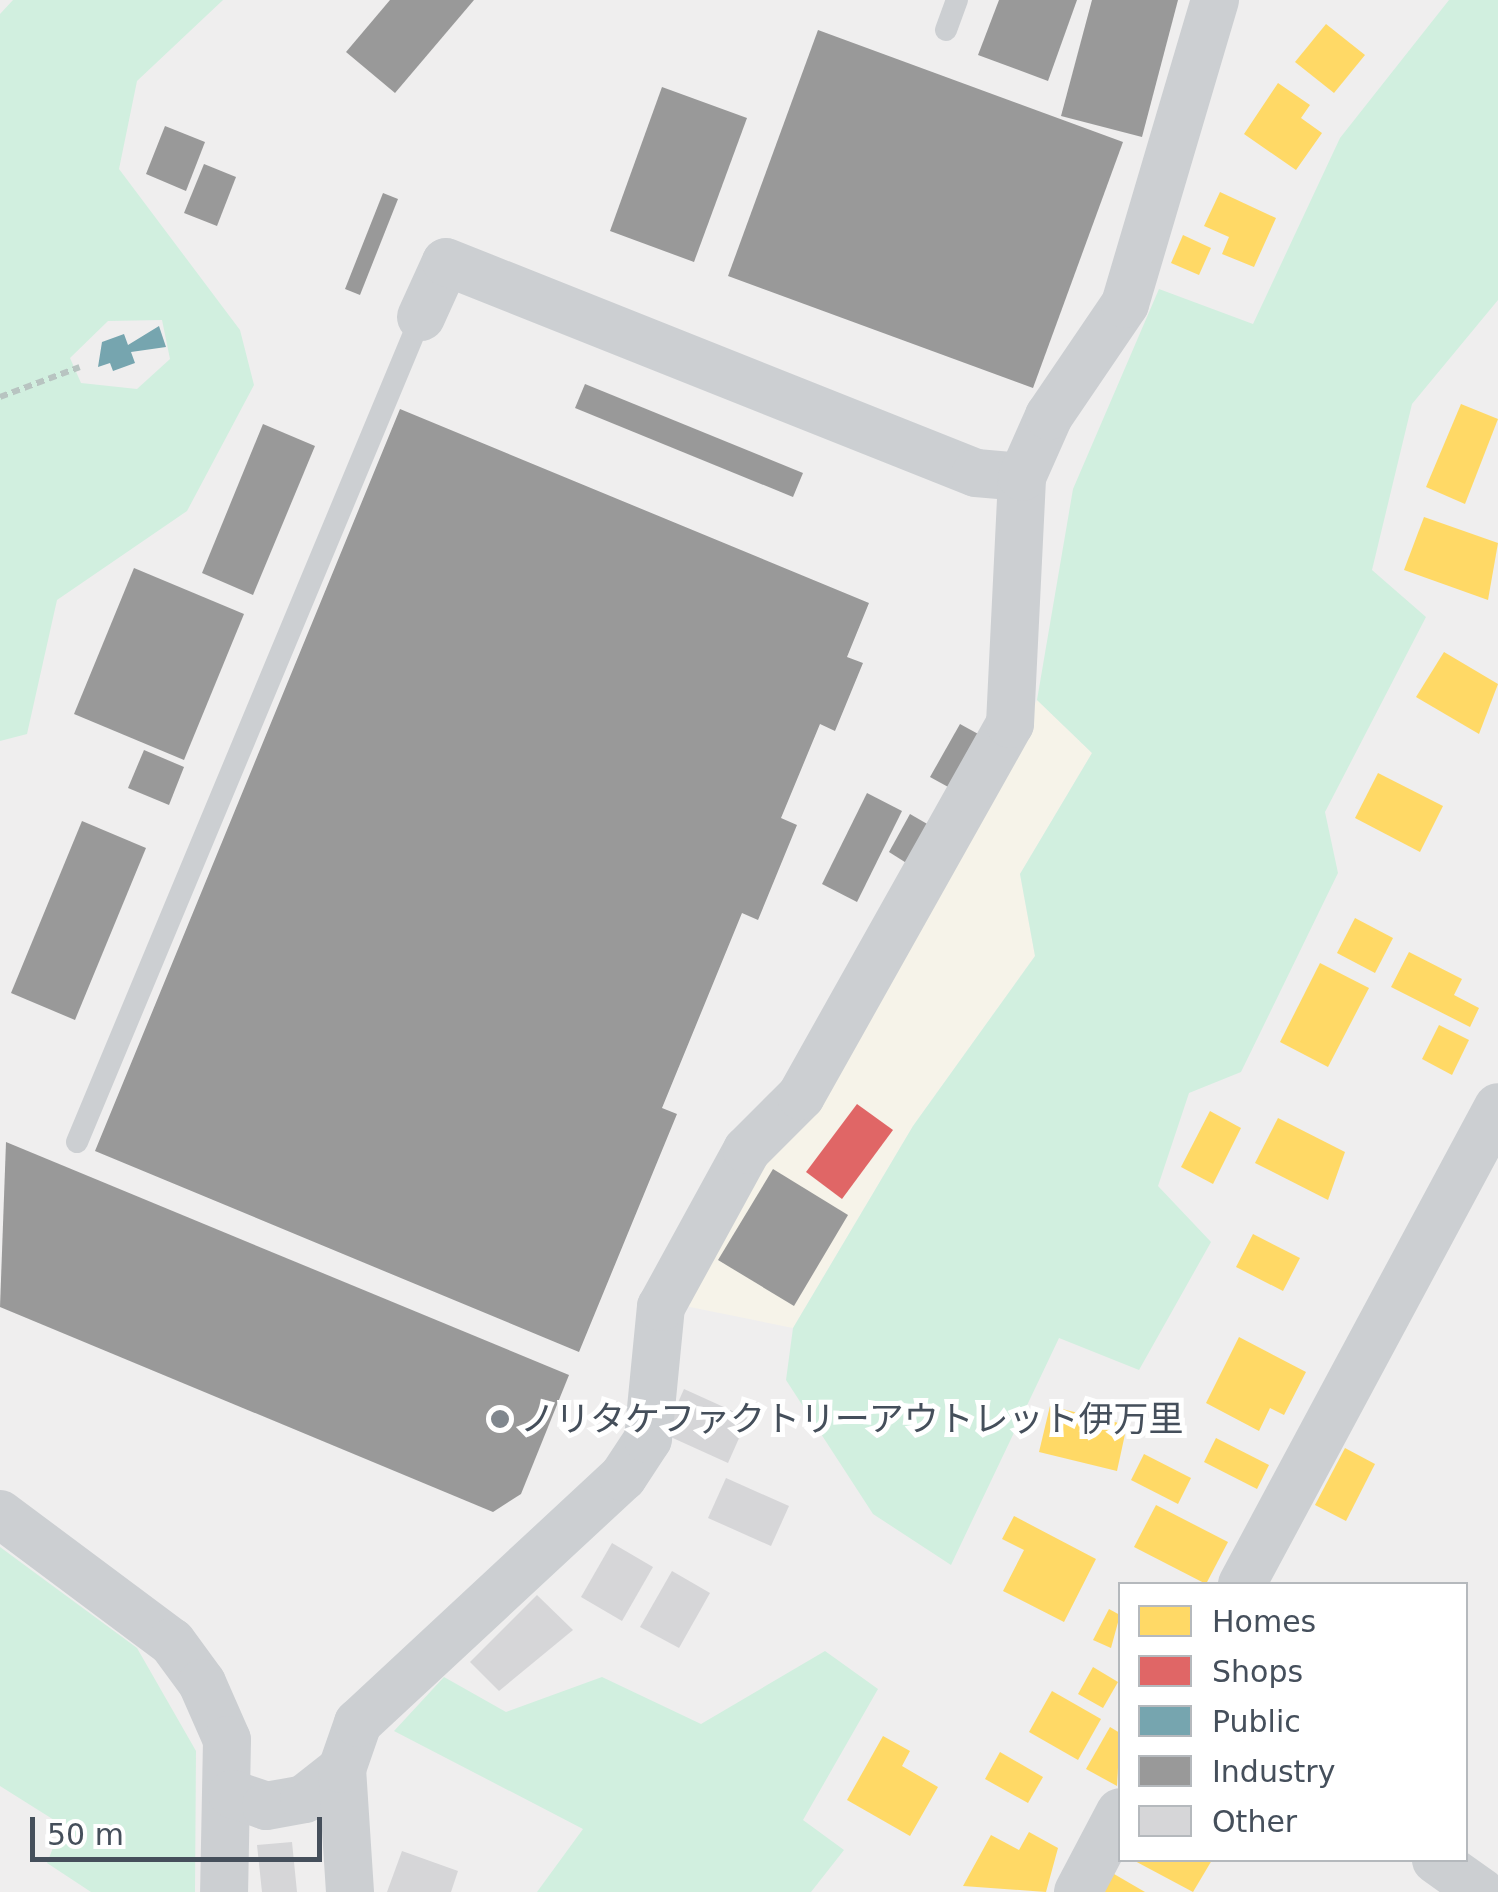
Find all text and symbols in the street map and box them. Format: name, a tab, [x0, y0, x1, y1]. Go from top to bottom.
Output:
place label: ノリタケファクトリーアウトレット伊万里	[520, 1398, 1185, 1440]
marker: ノリタケファクトリーアウトレット伊万里	[489, 1408, 511, 1430]
legend	[1118, 1582, 1468, 1862]
text: Homes	[1212, 1604, 1316, 1639]
text: Shops	[1212, 1654, 1303, 1689]
text: Public	[1212, 1704, 1301, 1739]
text: Industry	[1212, 1754, 1335, 1789]
scale bar	[35, 1797, 328, 1859]
text: Other	[1212, 1804, 1297, 1839]
text: 50 m	[47, 1817, 124, 1852]

